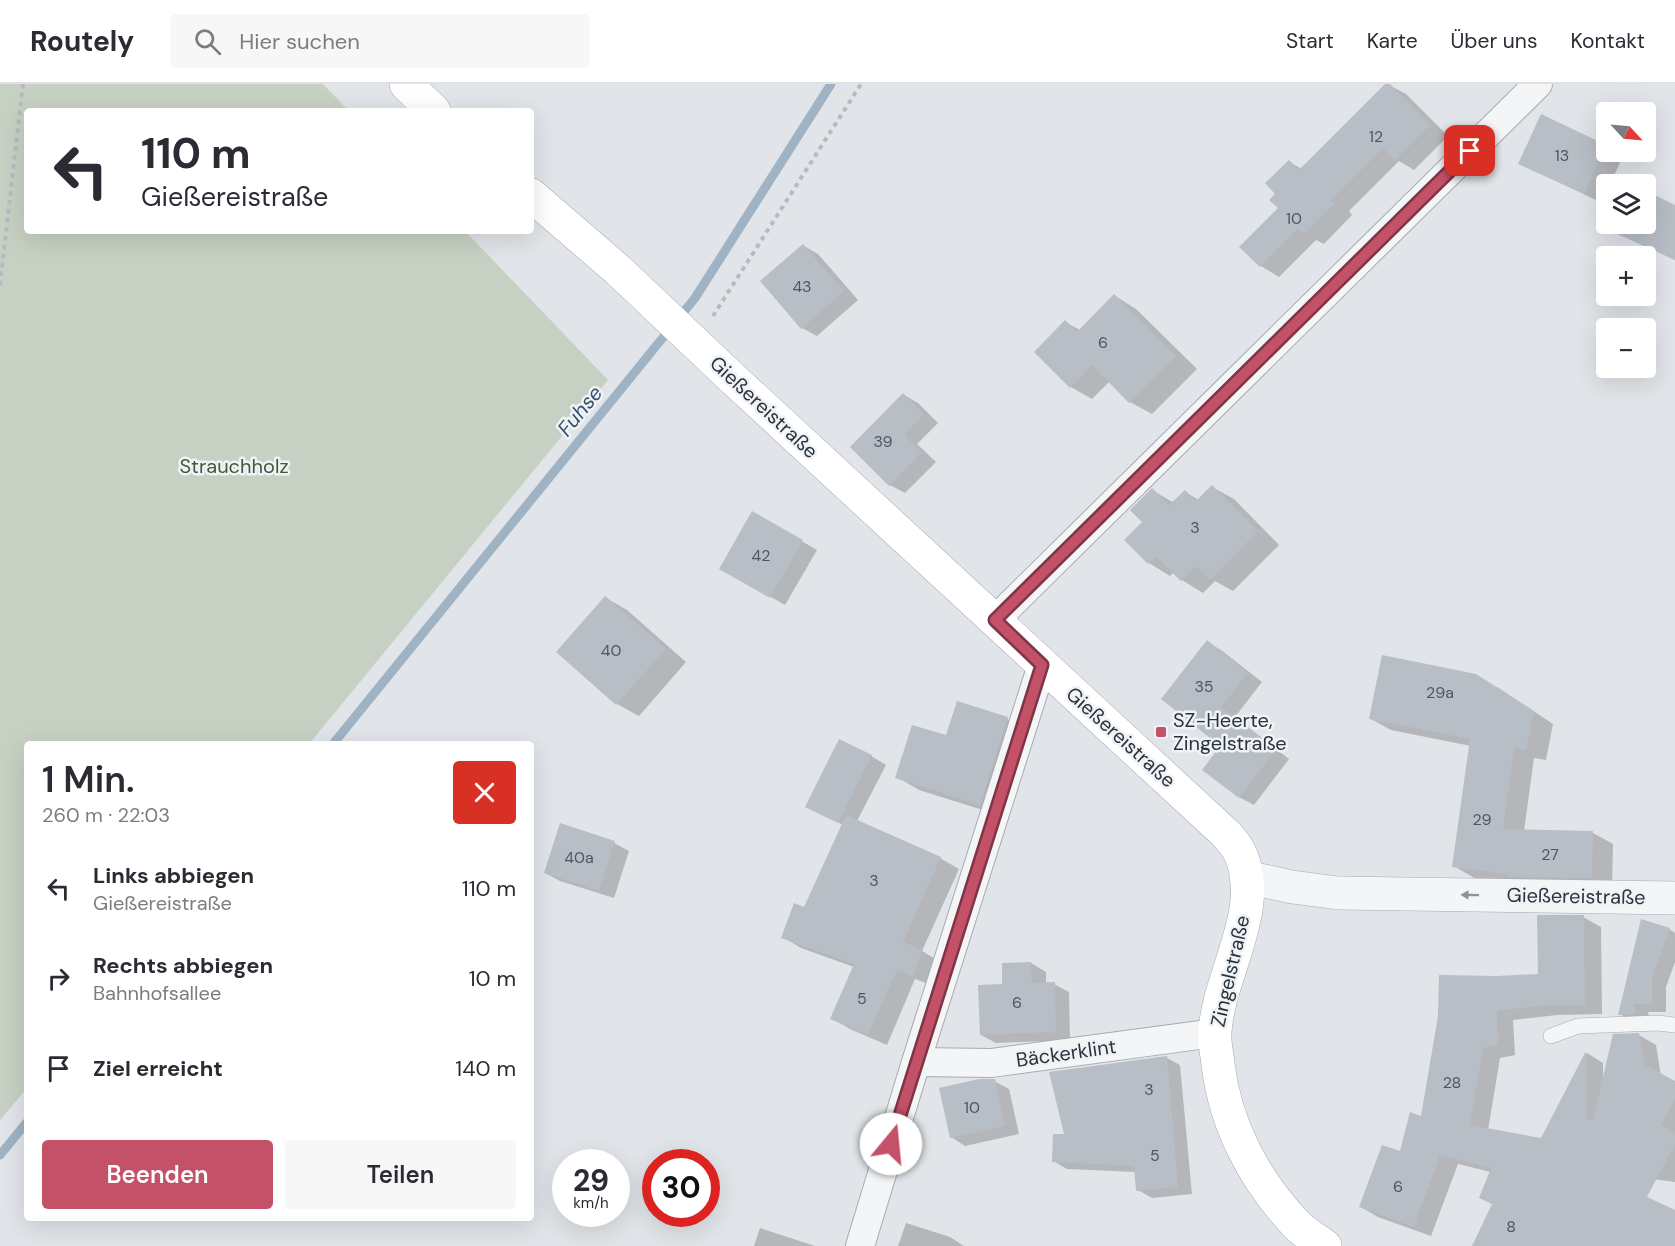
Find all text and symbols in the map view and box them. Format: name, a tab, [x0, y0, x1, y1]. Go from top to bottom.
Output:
search box	[170, 14, 590, 68]
text: Routely	[30, 23, 134, 60]
icon: search	[191, 25, 224, 58]
text: Hier suchen	[239, 27, 360, 56]
text: Start	[1286, 27, 1334, 55]
text: Karte	[1367, 27, 1418, 55]
text: Über uns	[1451, 27, 1537, 55]
text: Kontakt	[1570, 27, 1645, 55]
north arrow	[1596, 102, 1656, 162]
map controls	[1596, 102, 1656, 378]
pin	[1444, 125, 1495, 176]
text: 110 m	[141, 126, 251, 181]
house number: 12	[1369, 126, 1383, 147]
icon: left	[42, 132, 120, 210]
icon: arrive	[1453, 134, 1486, 167]
house number: 13	[1555, 145, 1569, 166]
button: layers	[1596, 174, 1656, 234]
text: Gießereistraße	[141, 179, 328, 214]
house number: 10	[1286, 208, 1302, 229]
button: +	[1596, 246, 1656, 306]
house number: 43	[792, 276, 812, 297]
button: −	[1596, 318, 1656, 378]
house number: 6	[1098, 332, 1108, 353]
street label: Gießereistraße	[704, 350, 824, 464]
water label: Fuhse	[551, 380, 609, 442]
house number: 39	[873, 431, 893, 452]
park label: Strauchholz	[179, 453, 289, 479]
house number: 3	[1190, 517, 1200, 538]
house number: 42	[752, 545, 770, 566]
house number: 40	[601, 640, 621, 661]
house number: 35	[1194, 676, 1214, 697]
street label: Gießereistraße	[1061, 681, 1181, 793]
house number: 29a	[1426, 682, 1454, 703]
place label: SZ-Heerte, Zingelstraße	[1173, 707, 1287, 756]
marker: SZ-Heerte, Zingelstraße	[1154, 725, 1168, 739]
text: 1 Min.	[42, 756, 134, 803]
button: close	[453, 761, 516, 824]
text: 260 m · 22:03	[42, 802, 170, 828]
house number: 29	[1472, 809, 1492, 830]
house number: 27	[1541, 844, 1559, 865]
house number: 40a	[564, 847, 594, 868]
text: Links abbiegen	[93, 861, 254, 890]
house number: 3	[869, 870, 879, 891]
icon: left	[42, 872, 75, 905]
text: 110 m	[462, 874, 516, 903]
street label: Gießereistraße	[1506, 882, 1646, 910]
text: Gießereistraße	[93, 890, 232, 916]
one-way arrow	[1460, 890, 1479, 900]
street label: Zingelstraße	[1205, 913, 1255, 1029]
text: Rechts abbiegen	[93, 951, 273, 980]
icon: right	[42, 962, 75, 995]
text: 10 m	[469, 964, 516, 993]
text: Bahnhofsallee	[93, 980, 221, 1006]
house number: 5	[857, 988, 867, 1009]
house number: 6	[1012, 992, 1022, 1013]
street label: Bäckerklint	[1014, 1033, 1118, 1073]
icon: arrive	[42, 1052, 75, 1085]
text: Ziel erreicht	[93, 1054, 223, 1083]
text: 140 m	[455, 1054, 516, 1083]
house number: 28	[1443, 1072, 1461, 1093]
house number: 3	[1144, 1079, 1154, 1100]
house number: 10	[964, 1097, 980, 1118]
position arrow	[859, 1112, 923, 1176]
button: Beenden	[42, 1140, 273, 1209]
button: Teilen	[285, 1140, 516, 1209]
house number: 5	[1150, 1145, 1160, 1166]
speed limit sign: 30	[642, 1149, 720, 1227]
text: 29	[573, 1161, 609, 1200]
house number: 6	[1393, 1176, 1403, 1197]
text: km/h	[573, 1193, 609, 1213]
house number: 8	[1506, 1216, 1516, 1237]

